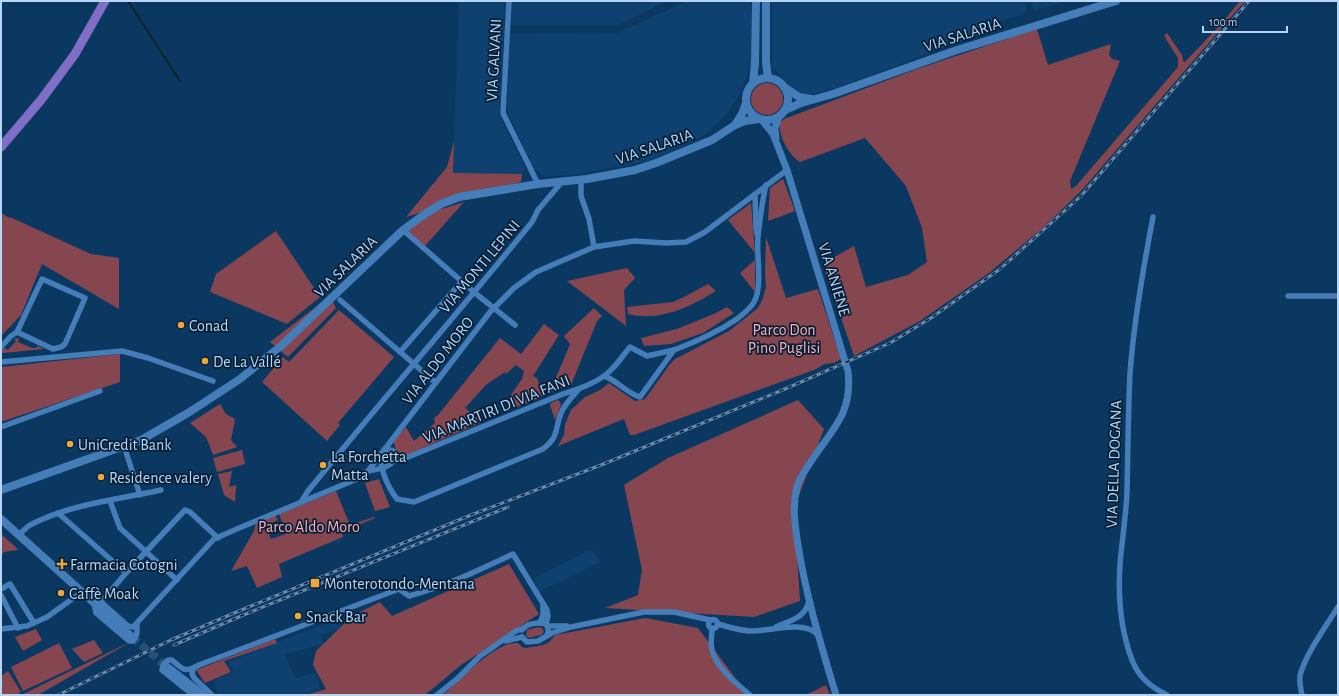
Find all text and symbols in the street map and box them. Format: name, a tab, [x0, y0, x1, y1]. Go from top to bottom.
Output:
scale bar	[1203, 8, 1287, 34]
street label: VIA SALARIA	[922, 15, 1003, 55]
text: 100 m	[1209, 16, 1237, 28]
street label: VIA GALVANI	[484, 18, 504, 102]
street label: VIA SALARIA	[614, 126, 695, 168]
street label: VIA MONTI LEPINI	[436, 217, 523, 316]
street label: VIA SALARIA	[311, 233, 380, 300]
street label: VIA ANIENE	[815, 241, 853, 318]
street label: VIA ALDO MORO	[399, 314, 477, 407]
place label: Conad	[189, 318, 229, 334]
marker: Conad	[176, 320, 186, 330]
park label: Parco Don Pino Puglisi	[748, 322, 820, 356]
place label: De La Vallé	[213, 354, 281, 370]
marker: De La Vallé	[200, 356, 210, 366]
street label: VIA MARTIRI DI VIA FANI	[421, 372, 572, 446]
street label: VIA DELLA DOGANA	[1104, 400, 1124, 528]
place label: UniCredit Bank	[78, 437, 172, 453]
marker: UniCredit Bank	[65, 439, 75, 449]
place label: La Forchetta Matta	[331, 449, 406, 483]
marker: La Forchetta Matta	[318, 460, 328, 470]
place label: Residence valery	[109, 470, 212, 487]
marker: Residence valery	[96, 472, 106, 482]
park label: Parco Aldo Moro	[258, 519, 360, 535]
place label: Farmacia Cotogni	[70, 557, 178, 573]
marker: Farmacia Cotogni	[57, 559, 67, 569]
place label: Monterotondo-Mentana	[324, 576, 475, 592]
marker: Monterotondo-Mentana	[309, 577, 321, 589]
place label: Caffè Moak	[69, 586, 140, 602]
marker: Caffè Moak	[56, 588, 66, 598]
place label: Snack Bar	[306, 609, 367, 625]
marker: Snack Bar	[293, 611, 303, 621]

